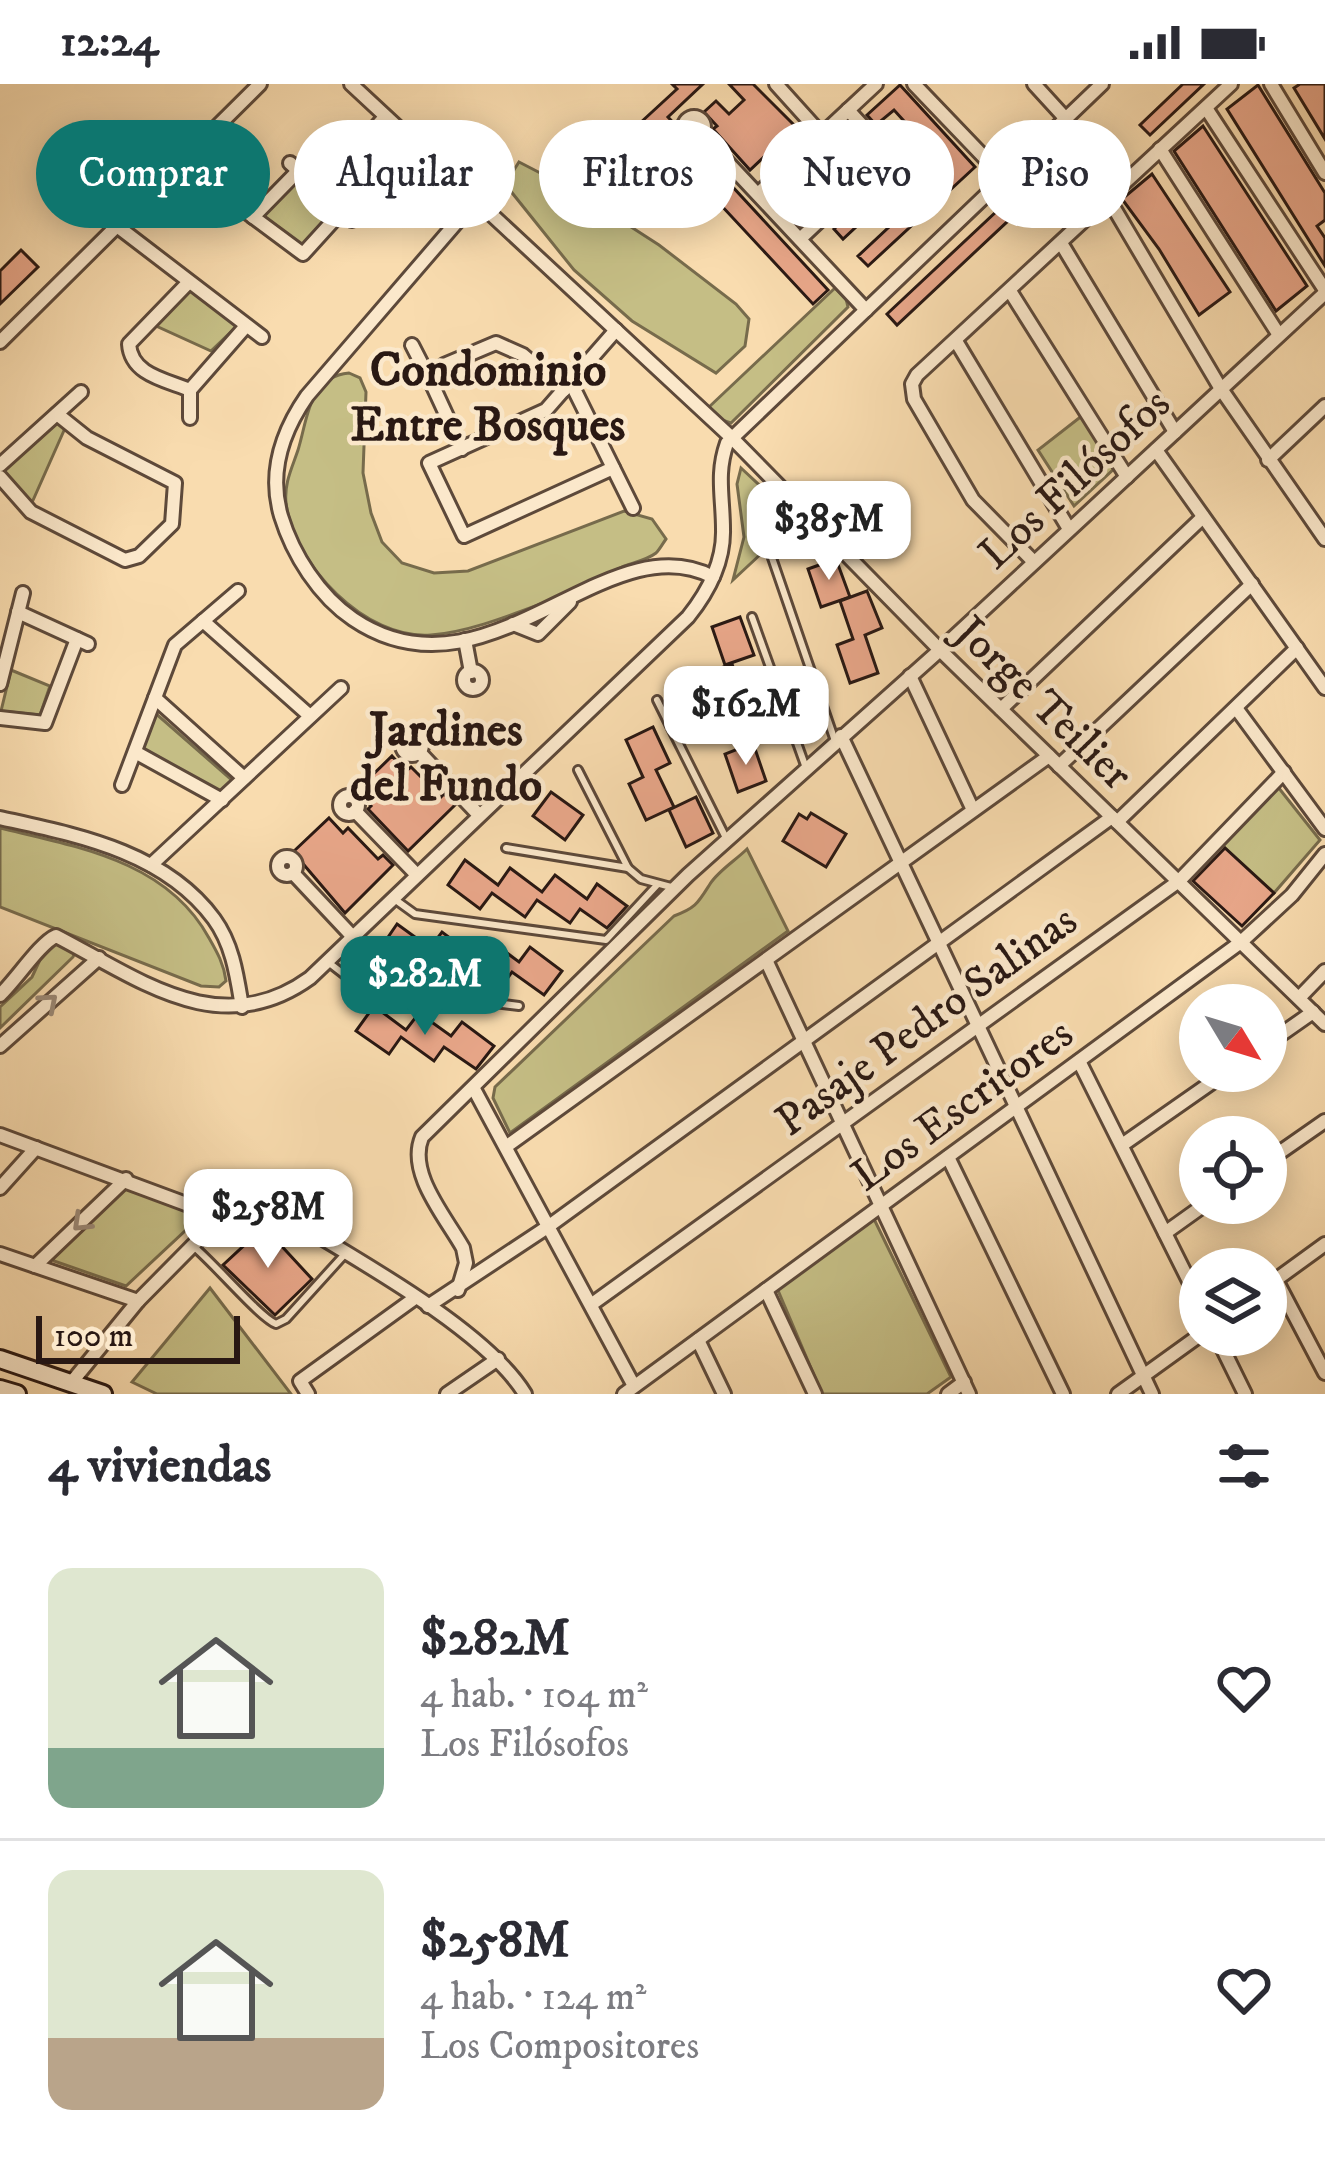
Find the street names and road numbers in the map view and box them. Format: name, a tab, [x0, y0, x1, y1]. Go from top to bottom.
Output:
street label: Los Filósofos	[968, 376, 1182, 582]
street label: Jorge Teilier	[939, 603, 1144, 803]
street label: Pasaje Pedro Salinas	[765, 893, 1088, 1150]
street label: Los Escritores	[841, 1006, 1084, 1204]

